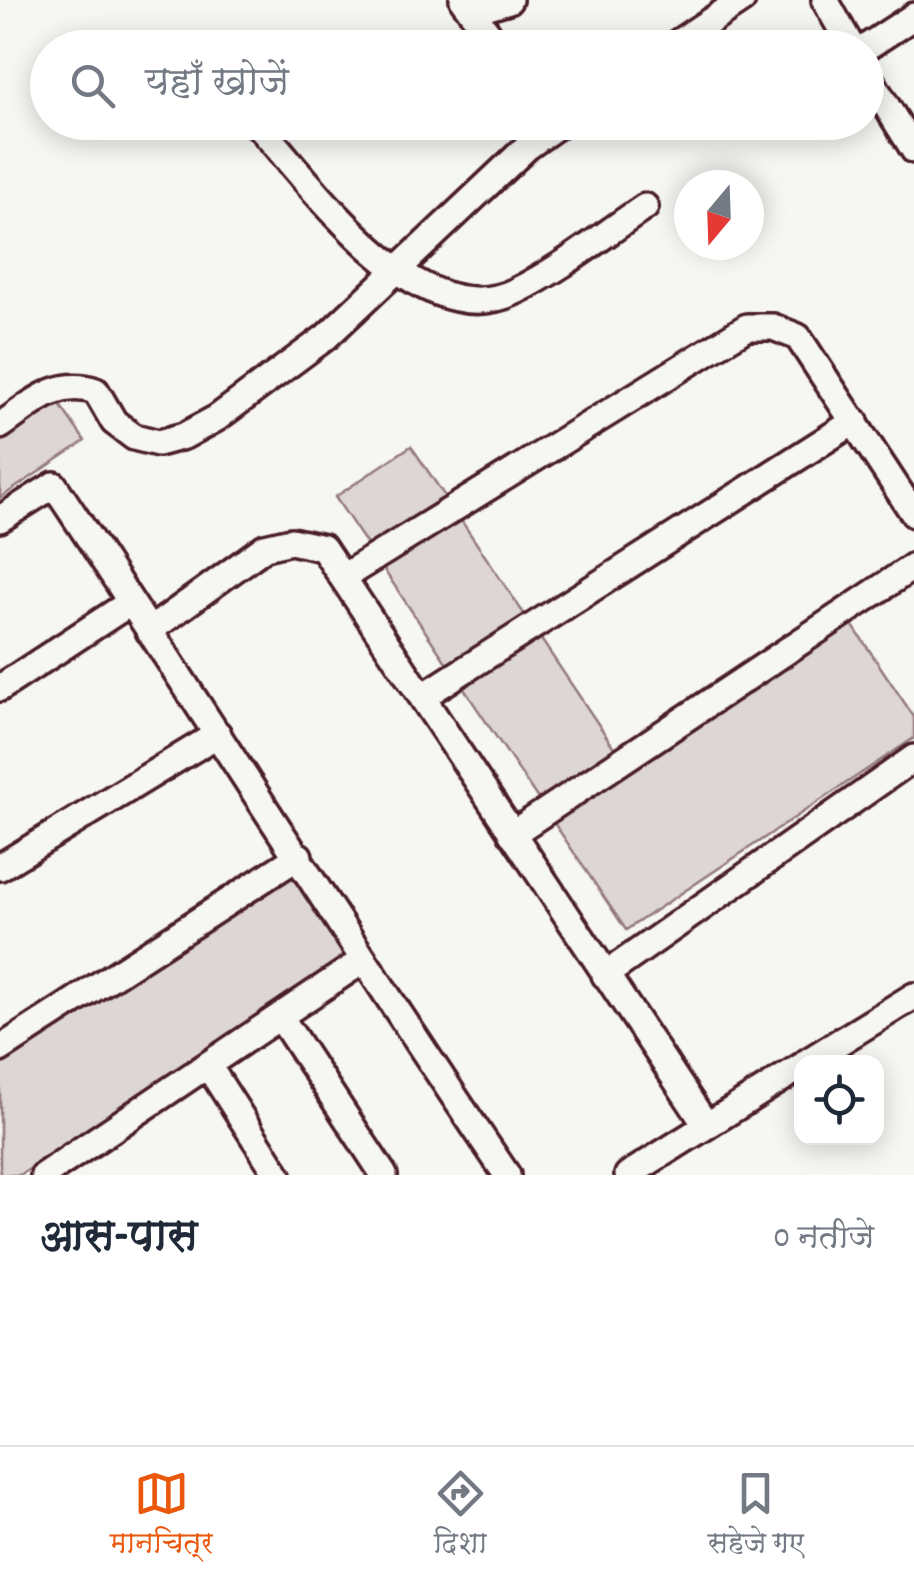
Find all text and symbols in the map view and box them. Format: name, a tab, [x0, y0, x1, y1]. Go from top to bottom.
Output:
search box	[30, 30, 884, 140]
icon: search	[65, 58, 120, 113]
text: यहाँ खोजें	[145, 58, 289, 113]
north arrow	[674, 170, 764, 260]
map controls	[794, 1055, 884, 1145]
button: locate	[794, 1055, 884, 1145]
text: आस-पास	[40, 1210, 197, 1270]
text: 0 नतीजे	[773, 1217, 874, 1263]
tab: मानचित्र	[110, 1466, 213, 1566]
tab: दिशा	[433, 1466, 488, 1566]
tab: सहेजे गए	[707, 1466, 804, 1566]

